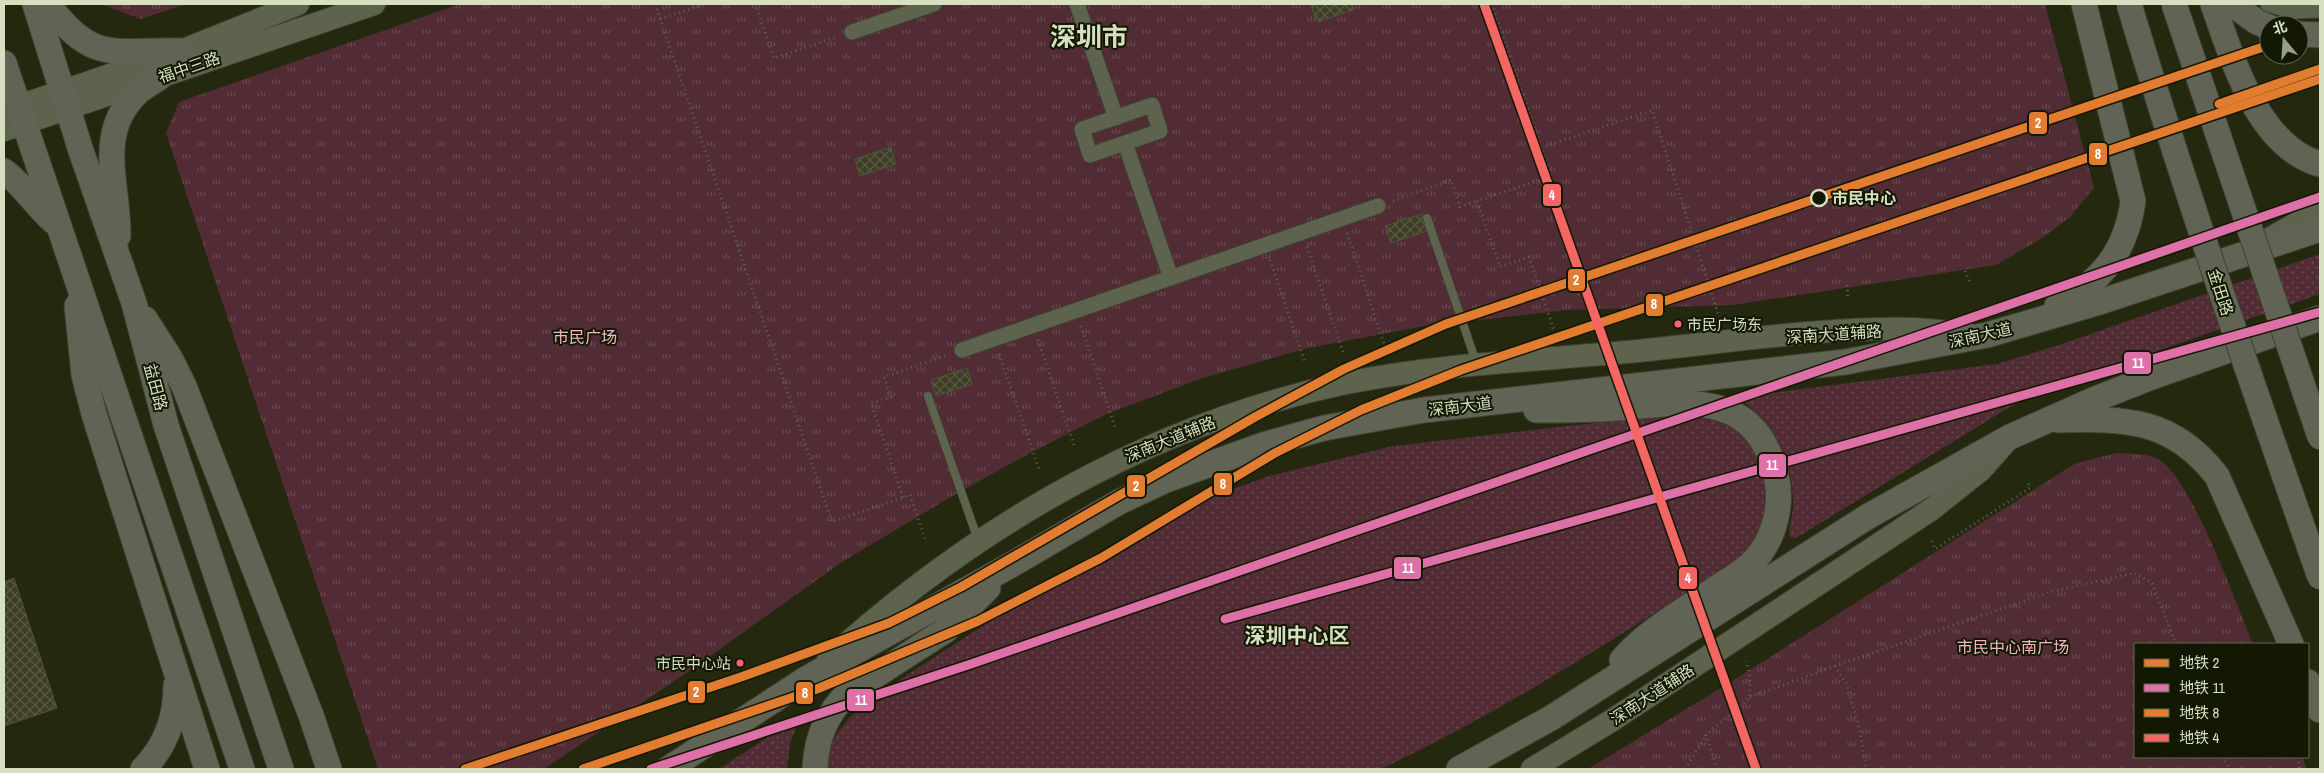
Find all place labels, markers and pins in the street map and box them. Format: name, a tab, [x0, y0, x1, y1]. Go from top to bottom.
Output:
place label: 市民中心	[1832, 187, 1896, 209]
marker: 市民中心	[1810, 189, 1828, 207]
place label: 市民广场东	[1687, 314, 1762, 335]
marker: 市民广场东	[1673, 319, 1683, 329]
place label: 市民中心站	[656, 653, 731, 674]
marker: 市民中心站	[735, 658, 745, 668]

